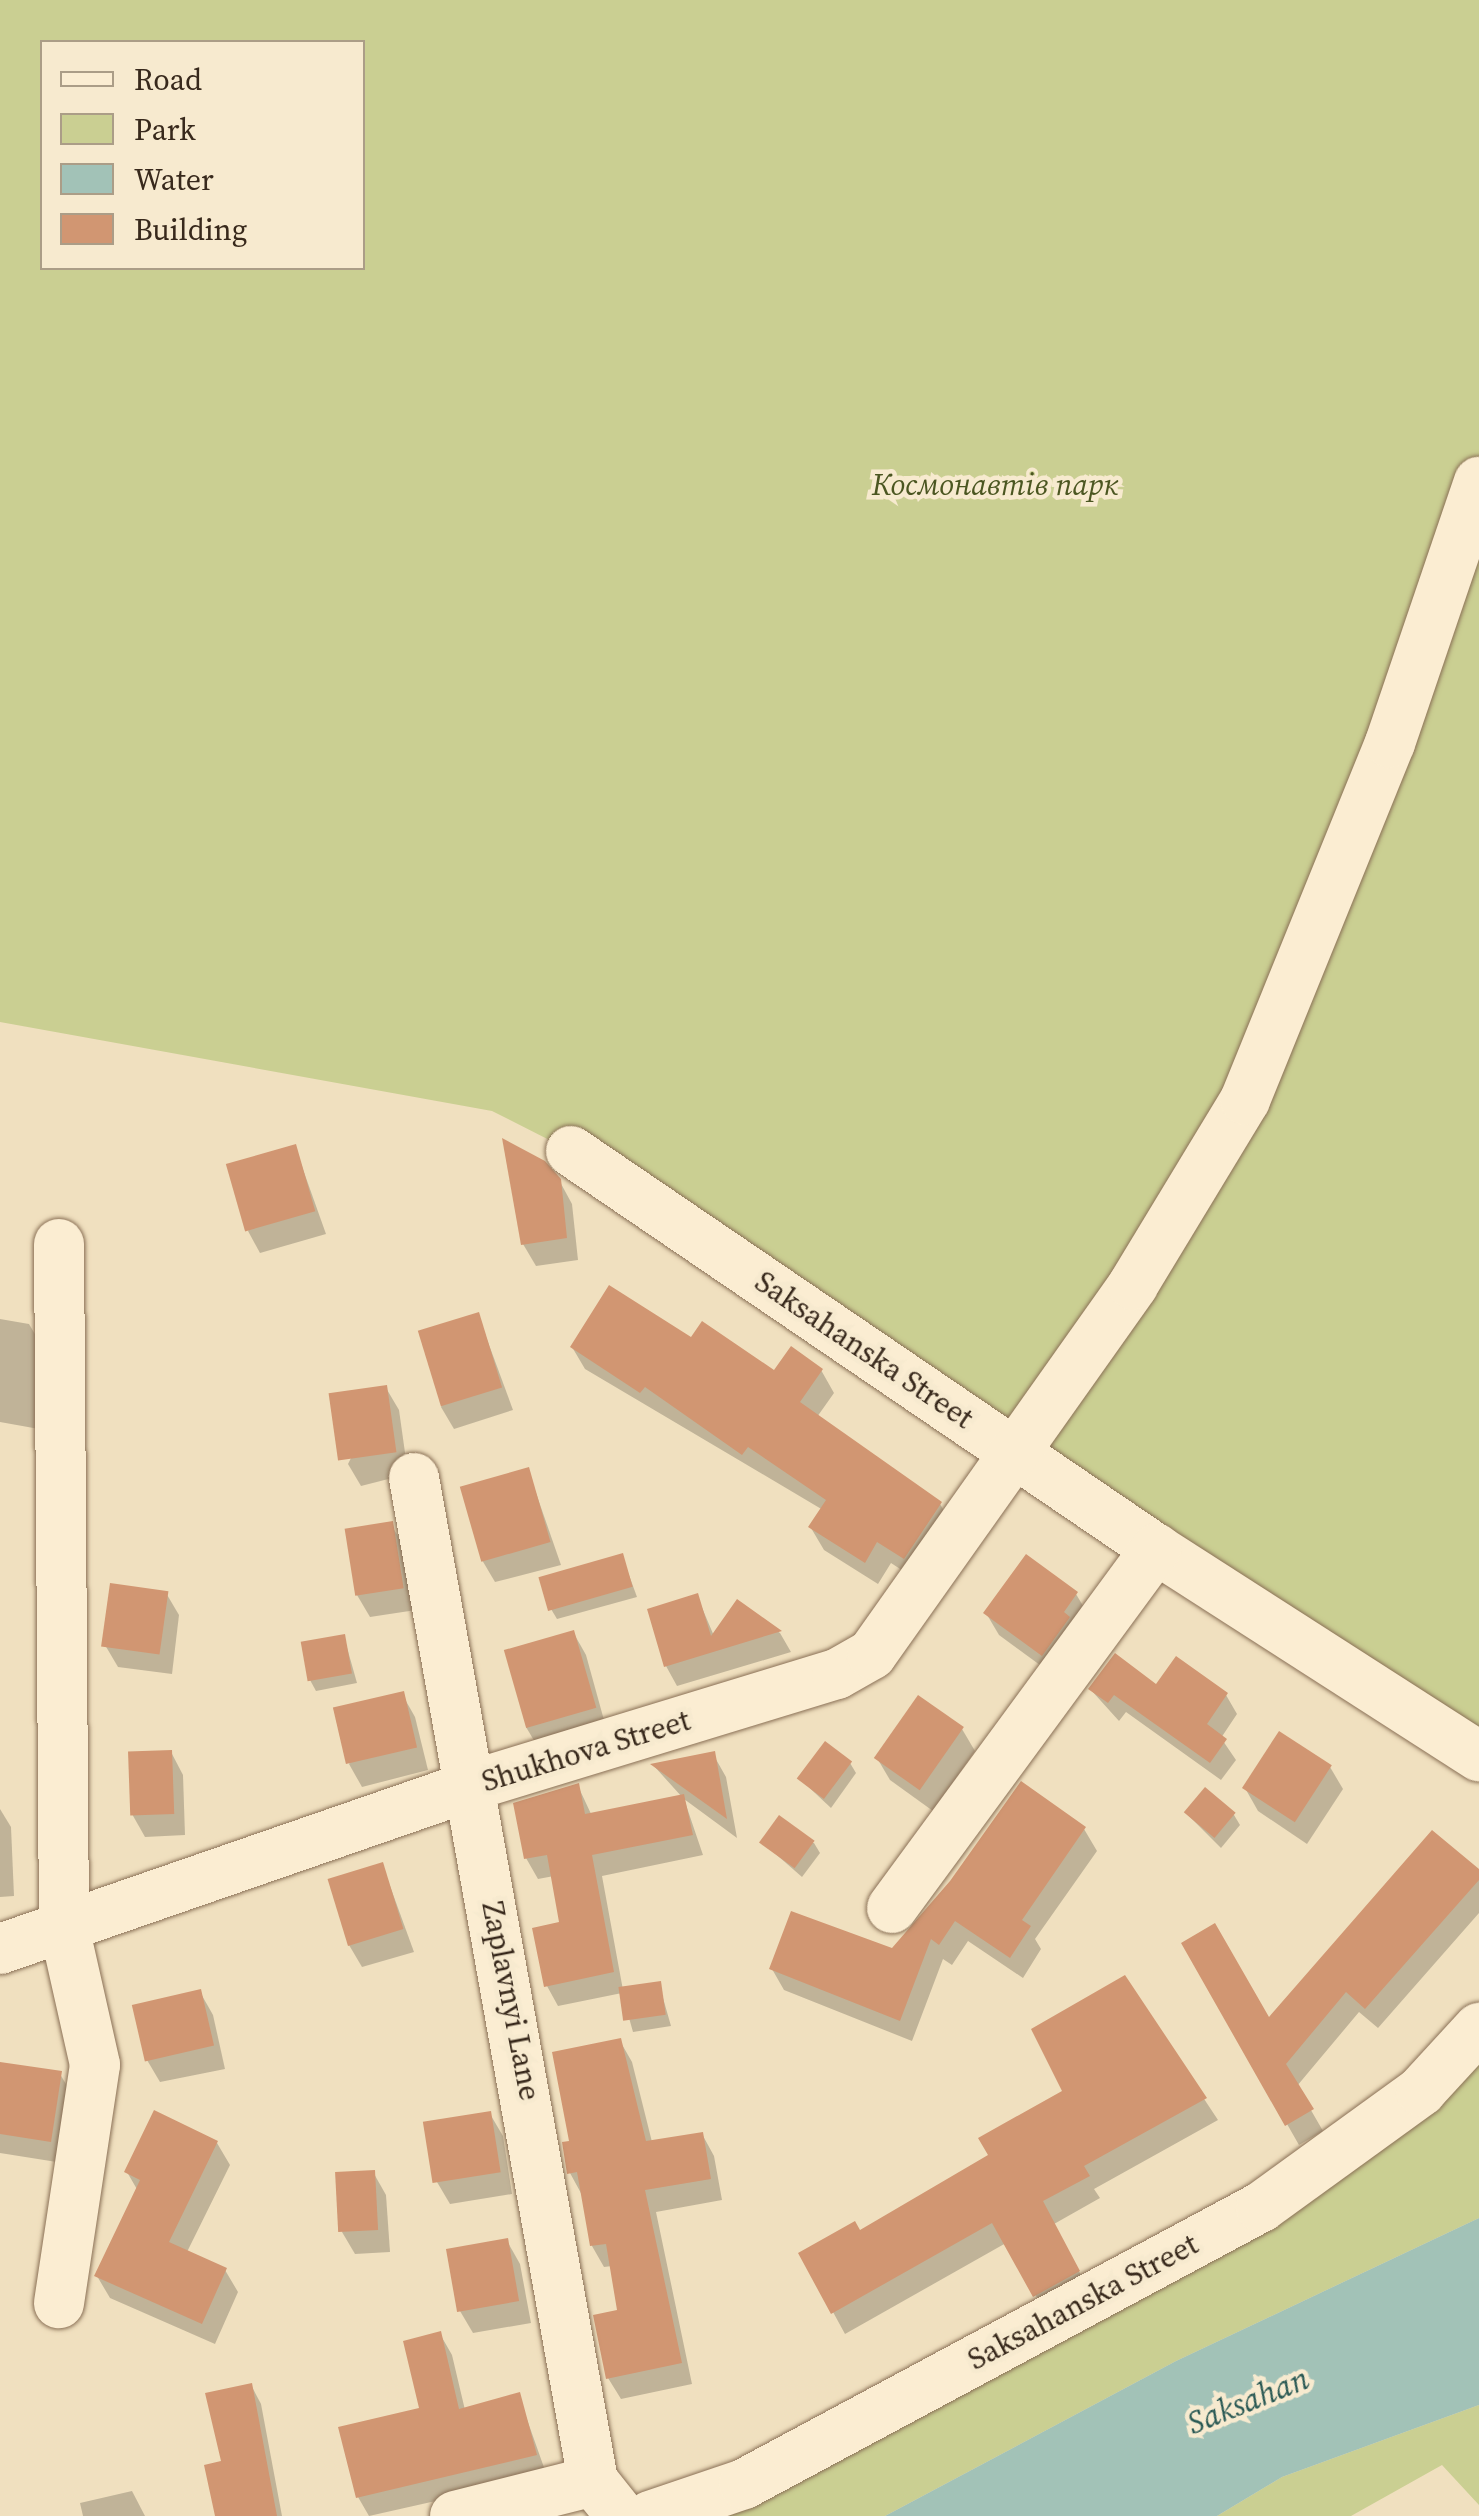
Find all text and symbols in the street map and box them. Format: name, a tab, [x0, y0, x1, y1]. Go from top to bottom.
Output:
legend	[40, 40, 365, 270]
text: Road	[134, 59, 202, 100]
text: Park	[134, 109, 196, 150]
text: Water	[134, 159, 214, 200]
text: Building	[134, 209, 247, 250]
park label: Космонавтів парк	[872, 467, 1118, 503]
street label: Saksahanska Street	[748, 1264, 980, 1436]
street label: Shukhova Street	[478, 1702, 694, 1800]
street label: Zaplavnyi Lane	[474, 1898, 548, 2104]
street label: Saksahanska Street	[962, 2226, 1204, 2378]
water label: Saksahan	[1182, 2359, 1314, 2443]

